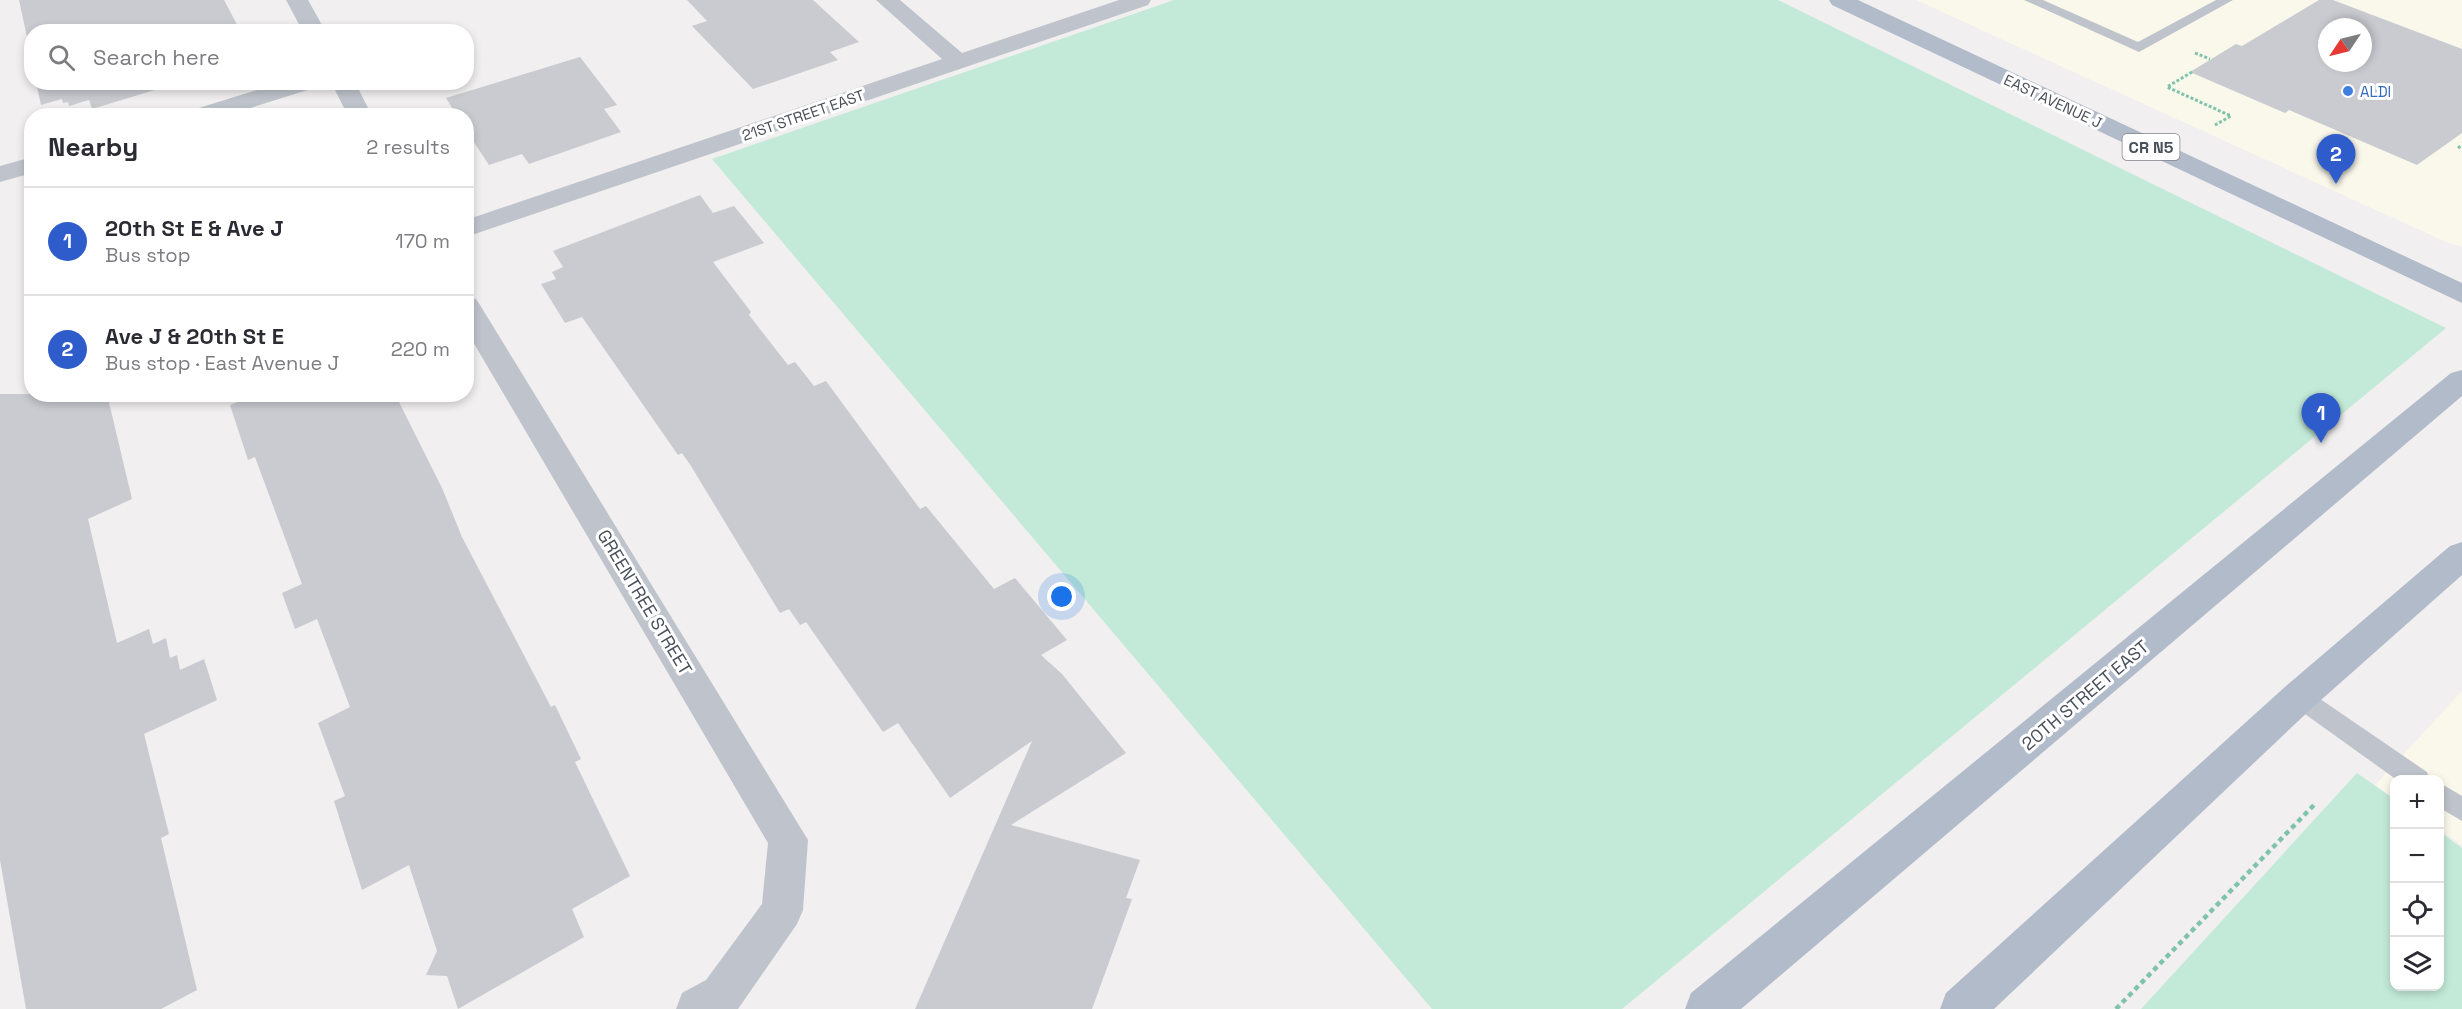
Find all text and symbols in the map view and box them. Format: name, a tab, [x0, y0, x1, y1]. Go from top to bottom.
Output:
north arrow	[2318, 18, 2372, 72]
search box	[24, 24, 474, 90]
icon: search	[45, 41, 78, 74]
text: Search here	[93, 43, 220, 71]
street label: EAST AVENUE J	[2001, 70, 2105, 132]
place label: ALDI	[2360, 82, 2391, 101]
marker: ALDI	[2341, 84, 2355, 98]
street label: 21ST STREET EAST	[739, 85, 867, 145]
text: Nearby	[48, 130, 138, 164]
text: 2 results	[366, 134, 450, 160]
road number: CR N5	[2122, 134, 2180, 160]
pin: 2	[2316, 134, 2356, 184]
text: 20th St E & Ave J	[105, 214, 284, 242]
text: 1	[63, 228, 72, 254]
text: 170 m	[395, 228, 450, 254]
text: Bus stop	[105, 242, 191, 268]
text: Ave J & 20th St E	[105, 322, 284, 350]
text: 2	[62, 336, 73, 362]
text: 220 m	[391, 336, 450, 362]
text: Bus stop · East Avenue J	[105, 350, 339, 376]
pin: 1	[2302, 394, 2340, 443]
street label: GREENTREE STREET	[593, 525, 698, 679]
your location	[1047, 582, 1076, 611]
street label: 20TH STREET EAST	[2017, 635, 2154, 755]
map controls	[2390, 775, 2444, 991]
button: +	[2390, 775, 2444, 829]
button: −	[2390, 829, 2444, 883]
button: locate	[2390, 883, 2444, 937]
button: layers	[2390, 937, 2444, 991]

